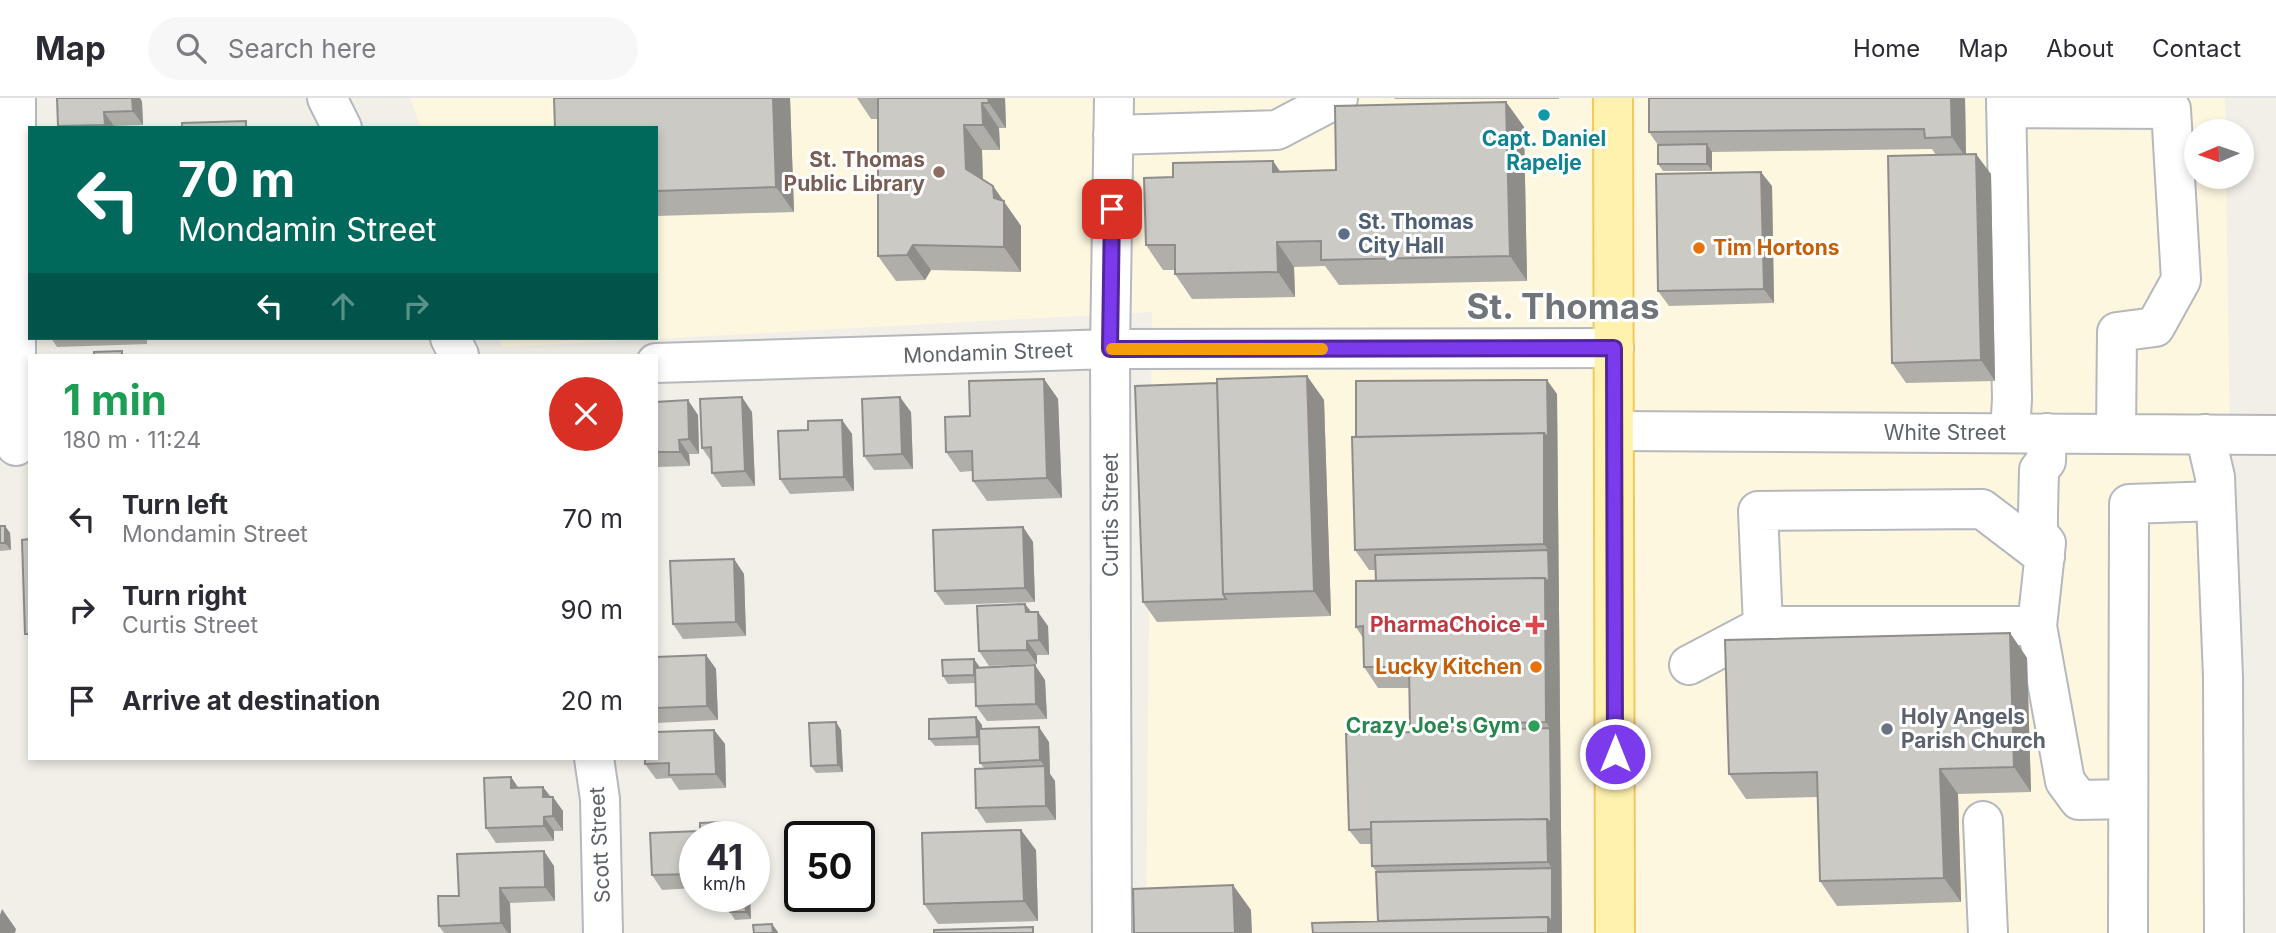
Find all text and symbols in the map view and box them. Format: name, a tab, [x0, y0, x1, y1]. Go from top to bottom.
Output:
search box	[148, 17, 638, 80]
text: Map	[35, 28, 106, 68]
icon: search	[172, 29, 210, 67]
text: Search here	[228, 33, 376, 64]
text: Home	[1853, 34, 1920, 63]
text: Map	[1958, 34, 2008, 63]
text: About	[2046, 34, 2114, 63]
text: Contact	[2152, 34, 2241, 63]
marker: Capt. Daniel Rapelje	[1536, 107, 1552, 123]
north arrow	[2184, 119, 2254, 189]
map controls	[2184, 119, 2254, 189]
place label: Capt. Daniel Rapelje	[1482, 126, 1606, 175]
place label: St. Thomas Public Library	[784, 147, 925, 196]
text: 70 m	[178, 150, 295, 209]
icon: left	[63, 154, 154, 245]
marker: St. Thomas Public Library	[931, 164, 947, 180]
pin	[1082, 179, 1142, 239]
icon: arrive	[1093, 190, 1131, 228]
place label: St. Thomas City Hall	[1358, 209, 1474, 258]
text: Mondamin Street	[178, 210, 437, 249]
marker: St. Thomas City Hall	[1336, 226, 1352, 242]
place label: Tim Hortons	[1713, 235, 1840, 260]
marker: Tim Hortons	[1691, 240, 1707, 256]
district label: St. Thomas	[1466, 285, 1660, 327]
icon: left	[251, 287, 289, 325]
icon: ahead	[324, 287, 362, 325]
icon: right	[397, 287, 435, 325]
street label: Mondamin Street	[903, 337, 1073, 368]
text: 1 min	[63, 374, 167, 425]
button: close	[549, 377, 623, 451]
street label: White Street	[1884, 420, 2006, 445]
text: 180 m · 11:24	[63, 426, 201, 454]
street label: Curtis Street	[1098, 453, 1123, 577]
text: Turn left	[122, 489, 228, 520]
icon: left	[63, 500, 101, 538]
text: 70 m	[562, 503, 623, 534]
text: Mondamin Street	[122, 520, 308, 548]
text: Turn right	[122, 580, 247, 611]
icon: right	[63, 591, 101, 629]
text: 90 m	[560, 594, 623, 625]
text: Curtis Street	[122, 611, 258, 639]
place label: PharmaChoice	[1370, 612, 1521, 637]
marker: PharmaChoice	[1527, 617, 1543, 633]
place label: Lucky Kitchen	[1375, 654, 1522, 679]
marker: Lucky Kitchen	[1528, 659, 1544, 675]
icon: arrive	[63, 682, 101, 720]
text: Arrive at destination	[122, 685, 381, 716]
text: 20 m	[561, 685, 623, 716]
place label: Holy Angels Parish Church	[1901, 704, 2046, 753]
place label: Crazy Joe's Gym	[1346, 713, 1520, 738]
position arrow	[1578, 717, 1652, 791]
marker: Crazy Joe's Gym	[1526, 718, 1542, 734]
marker: Holy Angels Parish Church	[1879, 721, 1895, 737]
street label: Scott Street	[584, 786, 615, 904]
speed limit sign: 50	[784, 821, 875, 912]
text: 41	[706, 836, 743, 878]
text: km/h	[703, 873, 746, 894]

